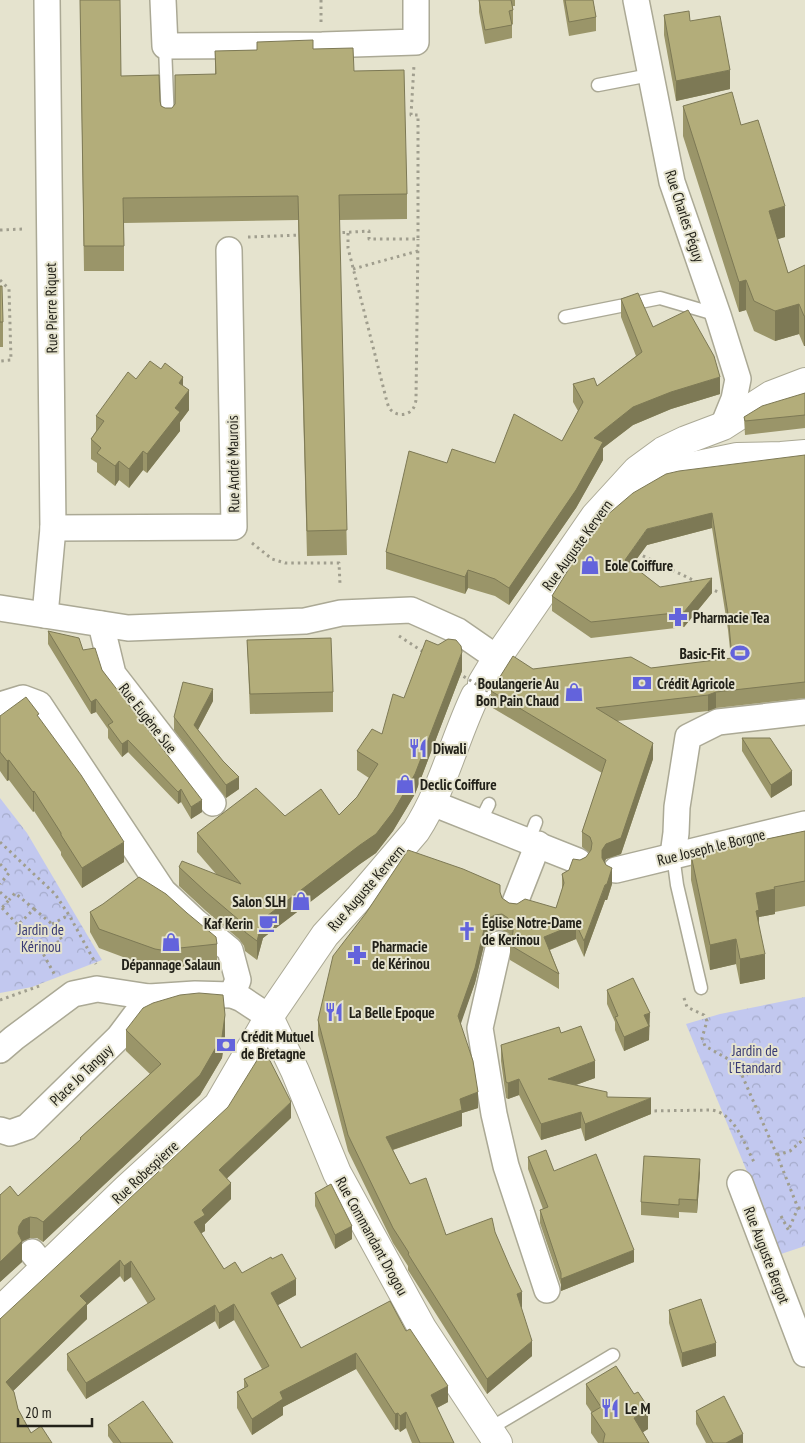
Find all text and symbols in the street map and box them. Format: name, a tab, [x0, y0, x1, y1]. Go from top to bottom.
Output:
street label: Rue Charles Péguy	[661, 168, 709, 265]
street label: Rue Pierre Riquet	[41, 263, 61, 353]
street label: Rue André Maurois	[223, 415, 243, 513]
street label: Rue Auguste Kervern	[538, 496, 616, 594]
shop icon: Eole Coiffure	[579, 554, 601, 576]
place label: Eole Coiffure	[605, 556, 673, 575]
pharmacy icon: Pharmacie Tea	[667, 606, 689, 628]
place label: Pharmacie Tea	[693, 608, 769, 627]
sports icon: Basic-Fit	[729, 642, 751, 664]
place label: Basic-Fit	[680, 644, 726, 663]
bank icon: Crédit Agricole	[631, 672, 653, 694]
place label: Boulangerie Au Bon Pain Chaud	[476, 674, 559, 710]
place label: Crédit Agricole	[657, 674, 735, 693]
street label: Rue Eugène Sue	[115, 679, 181, 757]
shop icon: Boulangerie Au Bon Pain Chaud	[563, 681, 585, 703]
restaurant icon: Diwali	[407, 737, 429, 759]
place label: Diwali	[433, 739, 467, 758]
shop icon: Declic Coiffure	[394, 773, 416, 795]
place label: Declic Coiffure	[420, 775, 497, 794]
street label: Rue Joseph le Borgne	[655, 824, 767, 870]
street label: Rue Auguste Kervern	[324, 841, 408, 935]
shop icon: Salon SLH	[290, 890, 312, 912]
place label: Salon SLH	[232, 892, 286, 911]
cafe icon: Kaf Kerin	[257, 912, 279, 934]
place label: Église Notre-Dame de Kerinou	[482, 913, 582, 949]
place label: Kaf Kerin	[204, 914, 253, 933]
park label: Jardin de Kérinou	[17, 920, 64, 956]
church icon: Église Notre-Dame de Kerinou	[456, 920, 478, 942]
shop icon: Dépannage Salaun	[160, 931, 182, 953]
place label: Pharmacie de Kérinou	[372, 937, 430, 973]
pharmacy icon: Pharmacie de Kérinou	[346, 944, 368, 966]
place label: Dépannage Salaun	[121, 955, 221, 974]
restaurant icon: La Belle Epoque	[323, 1001, 345, 1023]
place label: La Belle Epoque	[349, 1003, 435, 1022]
place label: Crédit Mutuel de Bretagne	[241, 1027, 314, 1063]
bank icon: Crédit Mutuel de Bretagne	[215, 1034, 237, 1056]
street label: Place Jo Tanguy	[46, 1040, 117, 1110]
park label: Jardin de l'Etandard	[729, 1041, 781, 1077]
street label: Rue Robespierre	[108, 1136, 182, 1208]
street label: Rue Commandant Drogou	[332, 1173, 412, 1299]
street label: Rue Auguste Bergot	[740, 1204, 794, 1306]
scale bar	[18, 1396, 91, 1428]
restaurant icon: Le M	[599, 1397, 621, 1419]
place label: Le M	[625, 1399, 650, 1418]
text: 20 m	[25, 1403, 51, 1422]

